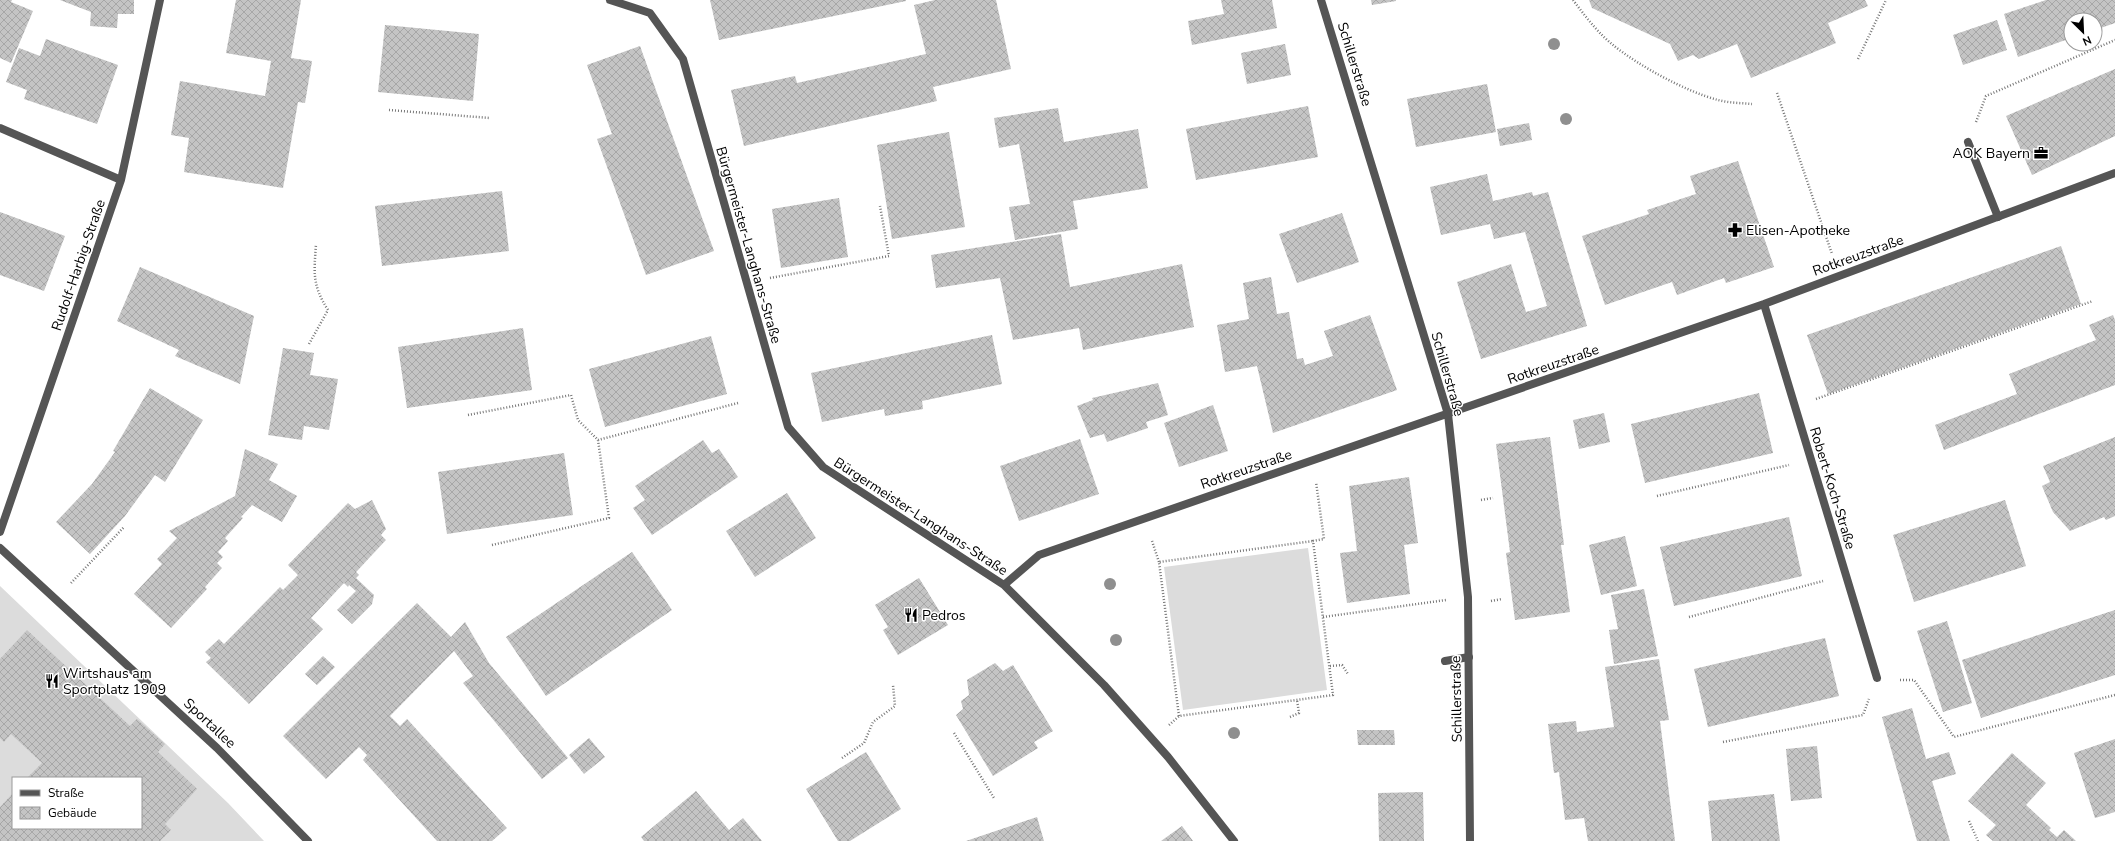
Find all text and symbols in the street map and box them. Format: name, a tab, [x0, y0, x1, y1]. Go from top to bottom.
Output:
north arrow	[2063, 12, 2103, 52]
street label: Schillerstraße	[1333, 20, 1376, 108]
text: N	[2080, 32, 2094, 49]
street label: Bürgermeister-Langhans-Straße	[711, 144, 786, 346]
place label: AOK Bayern	[1953, 144, 2030, 163]
office icon: AOK Bayern	[2033, 145, 2049, 161]
street label: Rudolf-Harbig-Straße	[47, 197, 110, 333]
place label: Elisen-Apotheke	[1746, 221, 1850, 240]
pharmacy icon: Elisen-Apotheke	[1727, 222, 1743, 238]
street label: Rotkreuzstraße	[1810, 230, 1906, 281]
street label: Schillerstraße	[1426, 330, 1469, 419]
street label: Rotkreuzstraße	[1505, 340, 1601, 389]
street label: Robert-Koch-Straße	[1805, 425, 1860, 552]
street label: Rotkreuzstraße	[1198, 445, 1294, 494]
street label: Bürgermeister-Langhans-Straße	[830, 453, 1011, 580]
place label: Pedros	[922, 606, 966, 625]
restaurant icon: Pedros	[903, 607, 919, 623]
street label: Schillerstraße	[1446, 655, 1467, 743]
place label: Wirtshaus am Sportplatz 1909	[63, 664, 166, 699]
restaurant icon: Wirtshaus am Sportplatz 1909	[44, 673, 60, 689]
street label: Sportallee	[179, 694, 240, 753]
legend	[12, 777, 142, 829]
text: Straße	[48, 785, 84, 801]
text: Gebäude	[48, 805, 97, 821]

